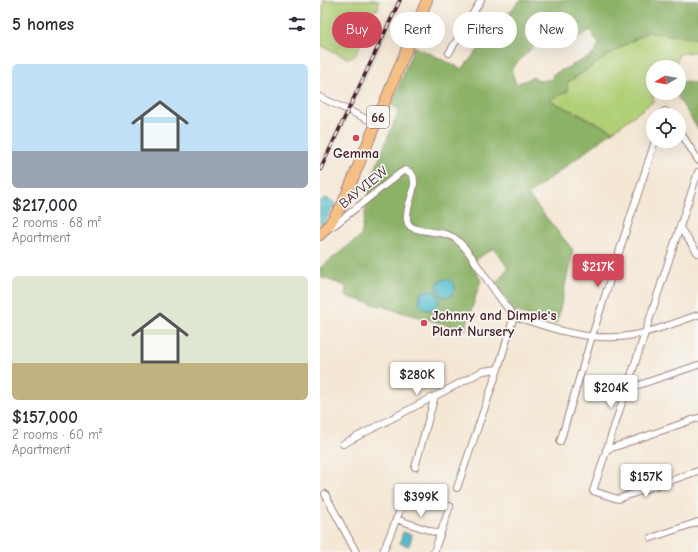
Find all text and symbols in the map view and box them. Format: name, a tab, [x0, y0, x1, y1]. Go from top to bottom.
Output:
chip: Buy	[332, 12, 382, 48]
chip: Rent	[390, 12, 445, 48]
chip: Filters	[453, 12, 517, 48]
chip: New	[525, 12, 578, 48]
icon: filters	[286, 13, 308, 35]
text: 5 homes	[12, 15, 74, 34]
north arrow	[646, 60, 686, 100]
map controls	[646, 60, 686, 148]
icon: home	[124, 90, 196, 162]
road number: 66	[367, 106, 389, 128]
button: locate	[646, 108, 686, 148]
marker: Gemma	[351, 133, 361, 143]
place label: Gemma	[333, 145, 379, 162]
street label: BAYVIEW	[335, 162, 392, 212]
text: $217,000	[12, 196, 77, 215]
text: 2 rooms · 68 m²	[12, 215, 101, 230]
text: Apartment	[12, 230, 70, 245]
pin: $217K	[570, 254, 626, 288]
text: $217K	[582, 259, 614, 274]
icon: home	[124, 302, 196, 374]
place label: Johnny and Dimple's Plant Nursery	[432, 307, 556, 340]
marker: Johnny and Dimple's Plant Nursery	[419, 318, 429, 328]
pin: $280K	[389, 362, 445, 396]
text: $280K	[399, 367, 435, 382]
pin: $204K	[583, 375, 639, 409]
text: $204K	[593, 380, 629, 395]
text: $157,000	[12, 408, 78, 427]
text: 2 rooms · 60 m²	[12, 427, 102, 442]
text: Apartment	[12, 442, 70, 457]
pin: $157K	[618, 464, 674, 498]
text: $157K	[629, 469, 663, 484]
pin: $399K	[393, 484, 449, 518]
text: $399K	[403, 489, 439, 504]

